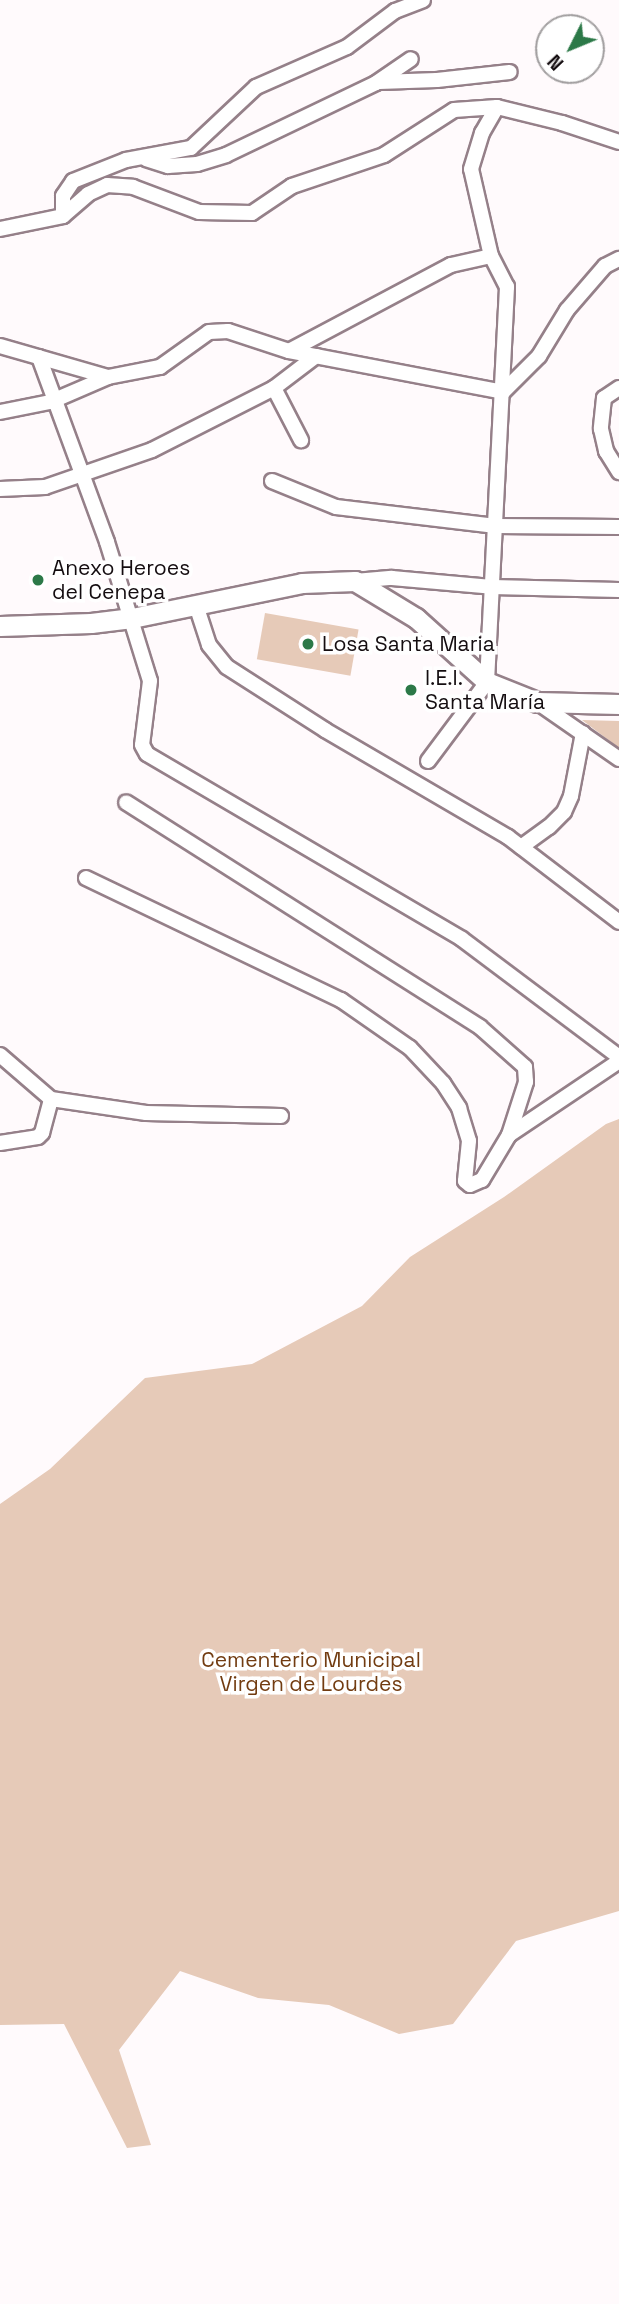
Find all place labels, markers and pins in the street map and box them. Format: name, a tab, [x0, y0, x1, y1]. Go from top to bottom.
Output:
place label: Anexo Heroes del Cenepa	[52, 555, 190, 605]
marker: Anexo Heroes del Cenepa	[30, 572, 46, 588]
place label: Losa Santa Maria	[322, 631, 495, 657]
marker: Losa Santa Maria	[300, 636, 316, 652]
place label: I.E.I. Santa María	[425, 665, 545, 715]
marker: I.E.I. Santa María	[403, 682, 419, 698]

